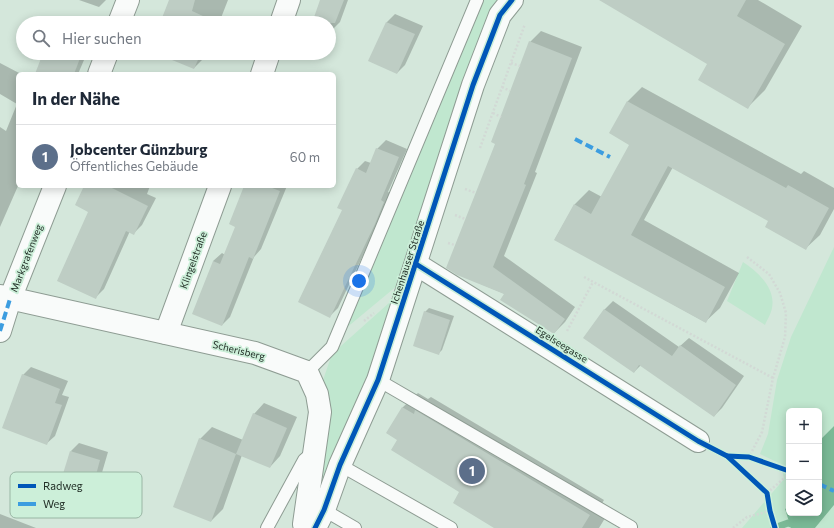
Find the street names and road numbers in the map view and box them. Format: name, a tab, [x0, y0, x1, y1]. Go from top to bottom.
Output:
street label: Ichenhauser Straße	[388, 219, 426, 305]
street label: Markgrafenweg	[8, 222, 45, 294]
street label: Klingelstraße	[177, 230, 209, 290]
street label: Egelseegasse	[534, 323, 590, 365]
street label: Scherisberg	[212, 338, 267, 362]

